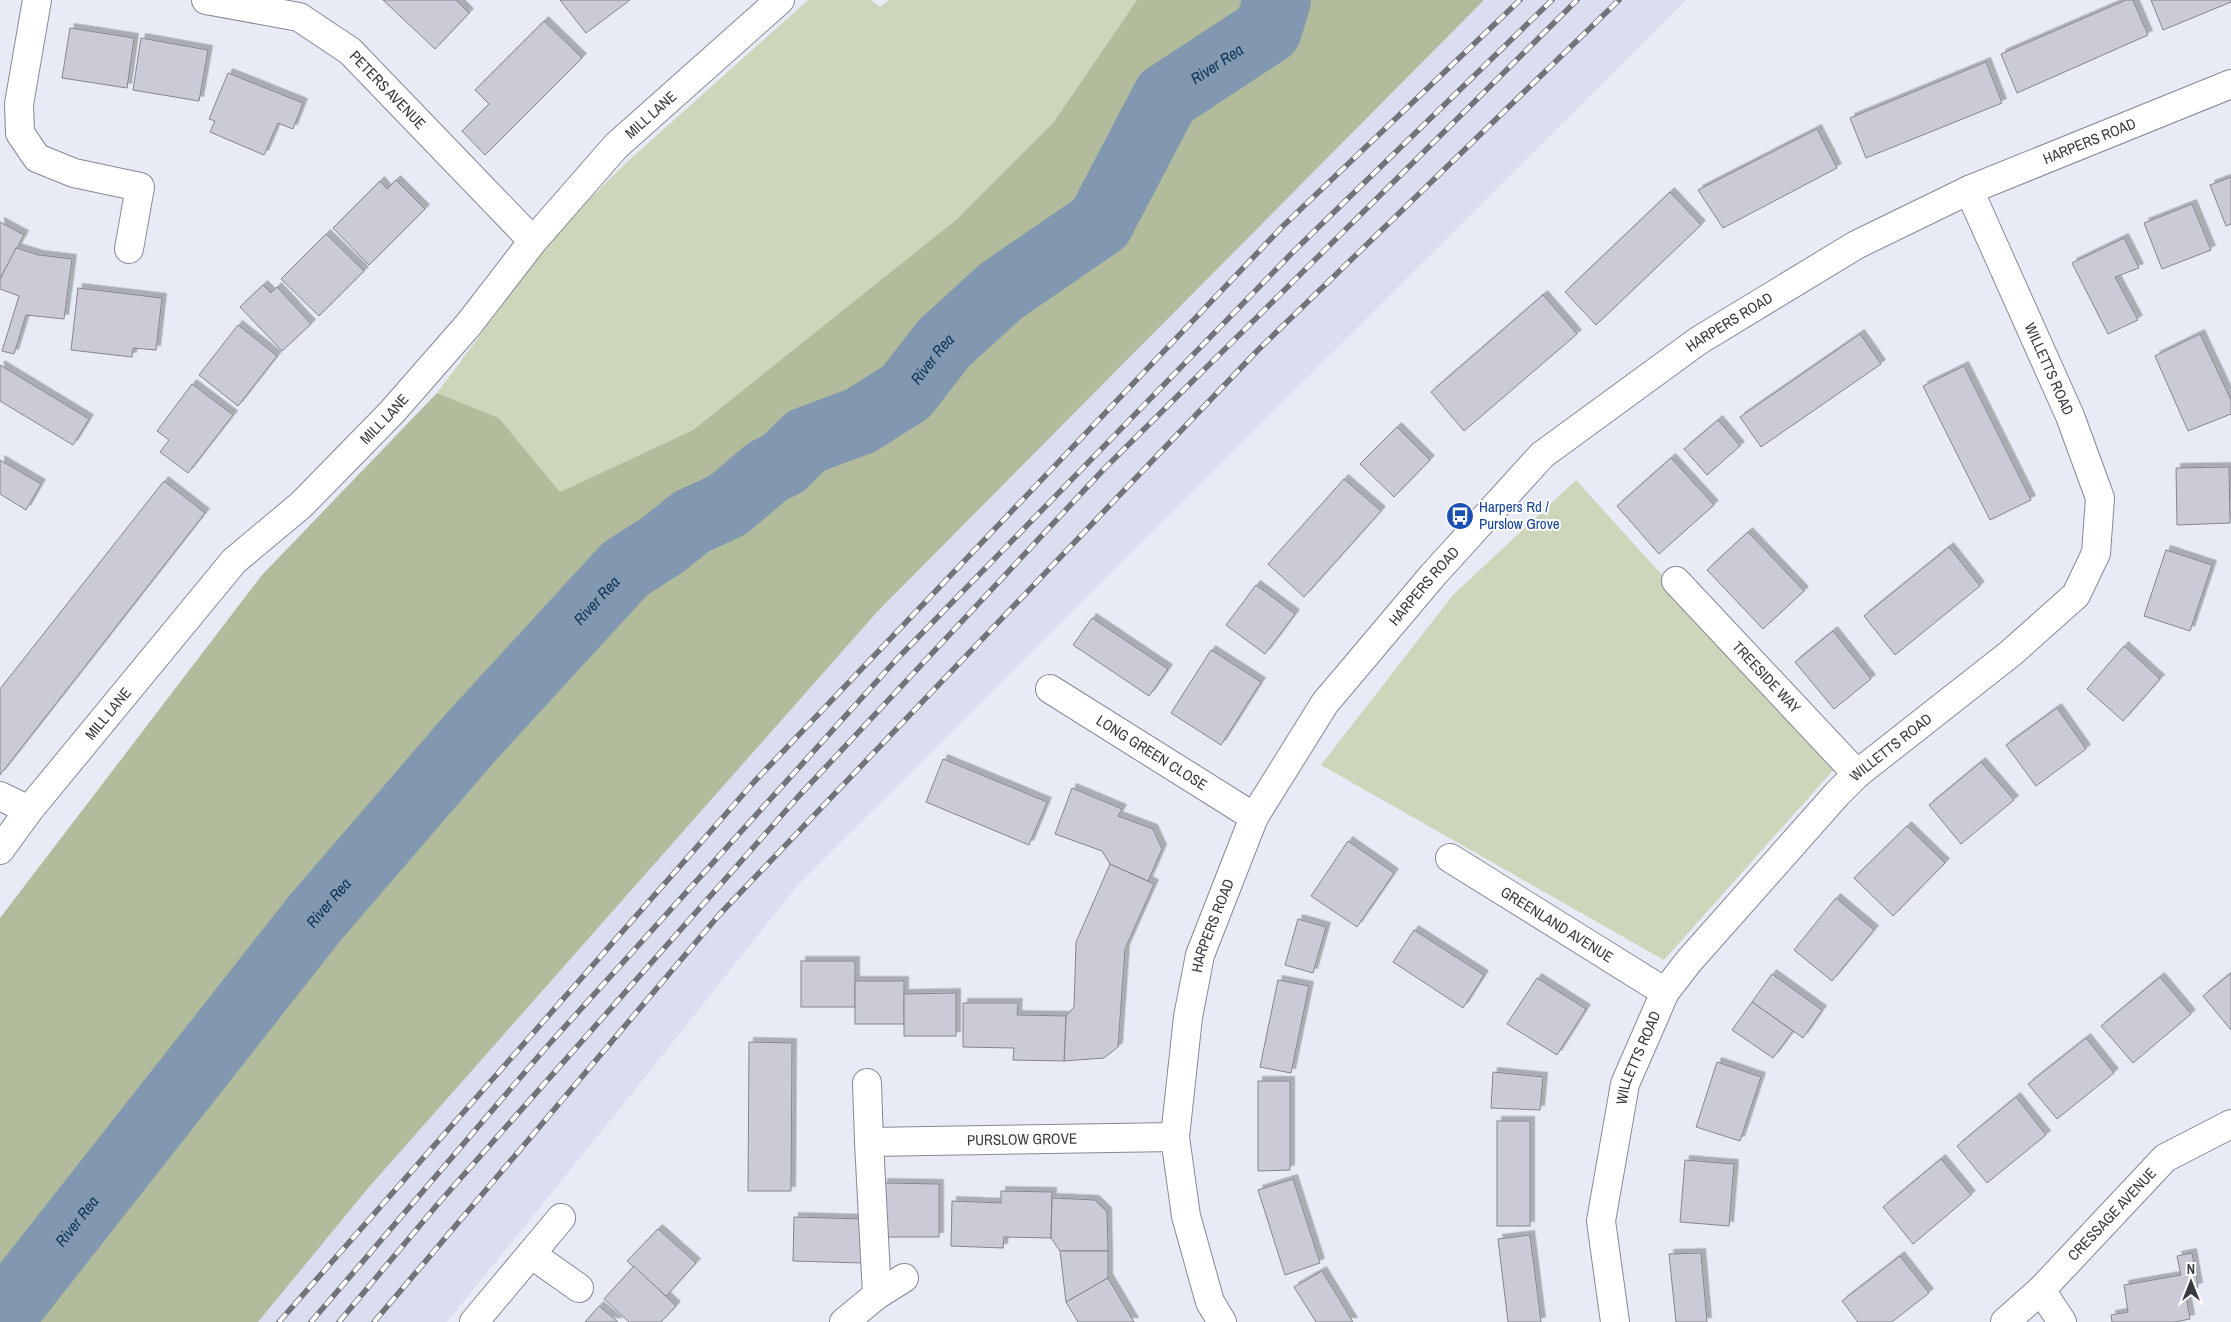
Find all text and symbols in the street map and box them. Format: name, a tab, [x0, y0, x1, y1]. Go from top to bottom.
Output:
water label: River Rea	[1186, 38, 1247, 89]
street label: PETERS AVENUE	[345, 46, 431, 134]
street label: MILL LANE	[620, 86, 681, 143]
street label: HARPERS ROAD	[2040, 113, 2139, 169]
street label: HARPERS ROAD	[1681, 287, 1777, 357]
street label: WILLETTS ROAD	[2020, 319, 2079, 418]
water label: River Rea	[905, 328, 959, 389]
street label: MILL LANE	[355, 389, 413, 449]
place label: Harpers Rd / Purslow Grove	[1479, 496, 1560, 534]
bus stop icon: Harpers Rd / Purslow Grove	[1445, 501, 1475, 531]
street label: HARPERS ROAD	[1384, 542, 1464, 630]
water label: River Rea	[568, 571, 624, 630]
street label: TREESIDE WAY	[1728, 636, 1806, 718]
street label: MILL LANE	[80, 683, 136, 744]
street label: WILLETTS ROAD	[1845, 708, 1936, 786]
street label: LONG GREEN CLOSE	[1092, 710, 1211, 795]
water label: River Rea	[301, 873, 356, 932]
street label: HARPERS ROAD	[1186, 875, 1239, 974]
street label: GREENLAND AVENUE	[1497, 881, 1618, 967]
street label: WILLETTS ROAD	[1611, 1007, 1666, 1106]
street label: PURSLOW GROVE	[967, 1128, 1077, 1150]
street label: CRESSAGE AVENUE	[2063, 1163, 2161, 1265]
water label: River Rea	[50, 1191, 103, 1251]
north arrow	[2166, 1257, 2216, 1307]
text: N	[2187, 1260, 2195, 1278]

